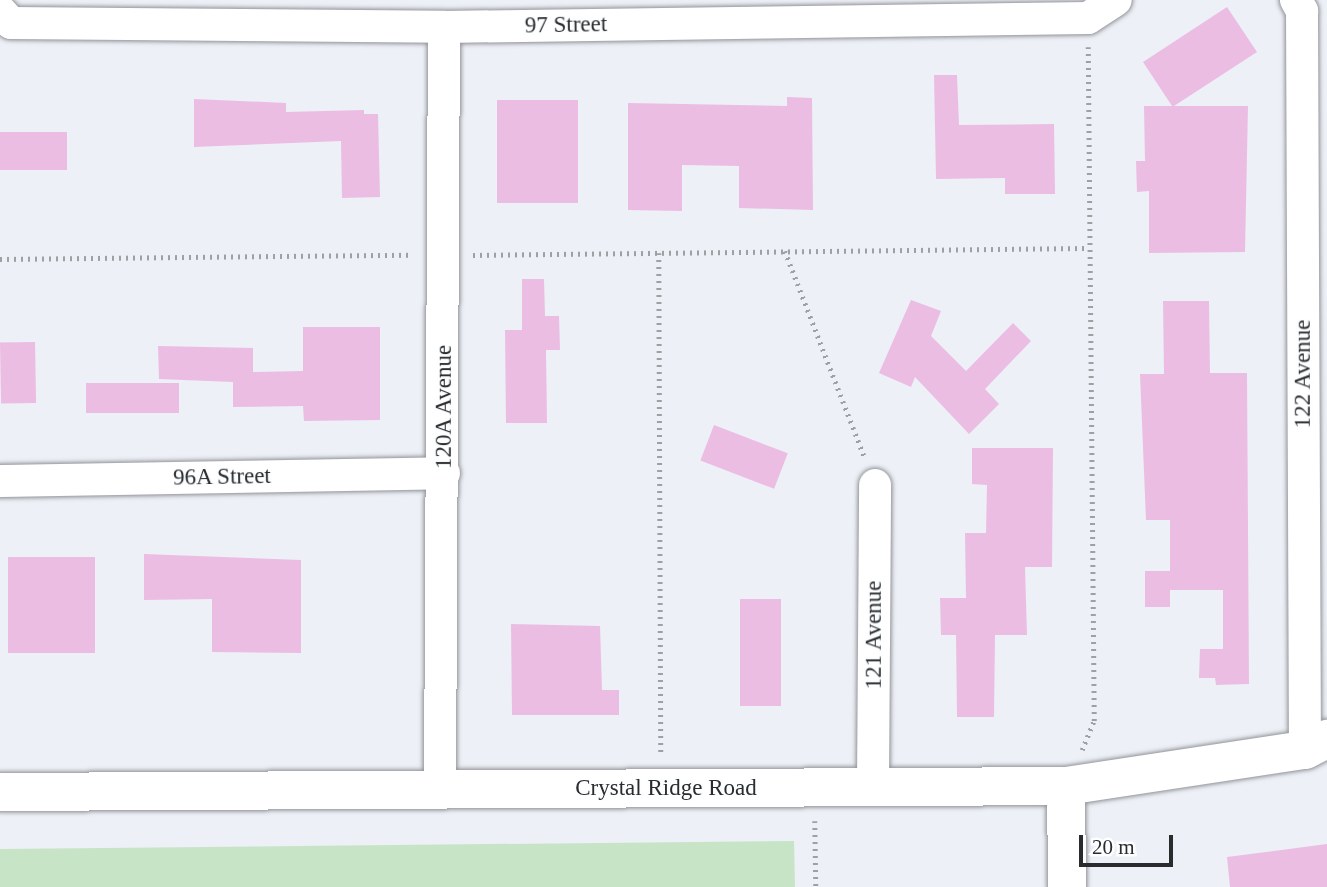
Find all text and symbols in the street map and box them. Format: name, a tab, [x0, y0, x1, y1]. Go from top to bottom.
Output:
street label: 97 Street	[525, 10, 607, 40]
street label: 122 Avenue	[1289, 319, 1317, 429]
street label: 120A Avenue	[430, 344, 458, 470]
street label: 96A Street	[172, 462, 272, 492]
street label: 121 Avenue	[860, 580, 888, 690]
street label: Crystal Ridge Road	[575, 774, 757, 802]
scale bar	[1082, 820, 1176, 864]
text: 20 m	[1092, 835, 1135, 859]

